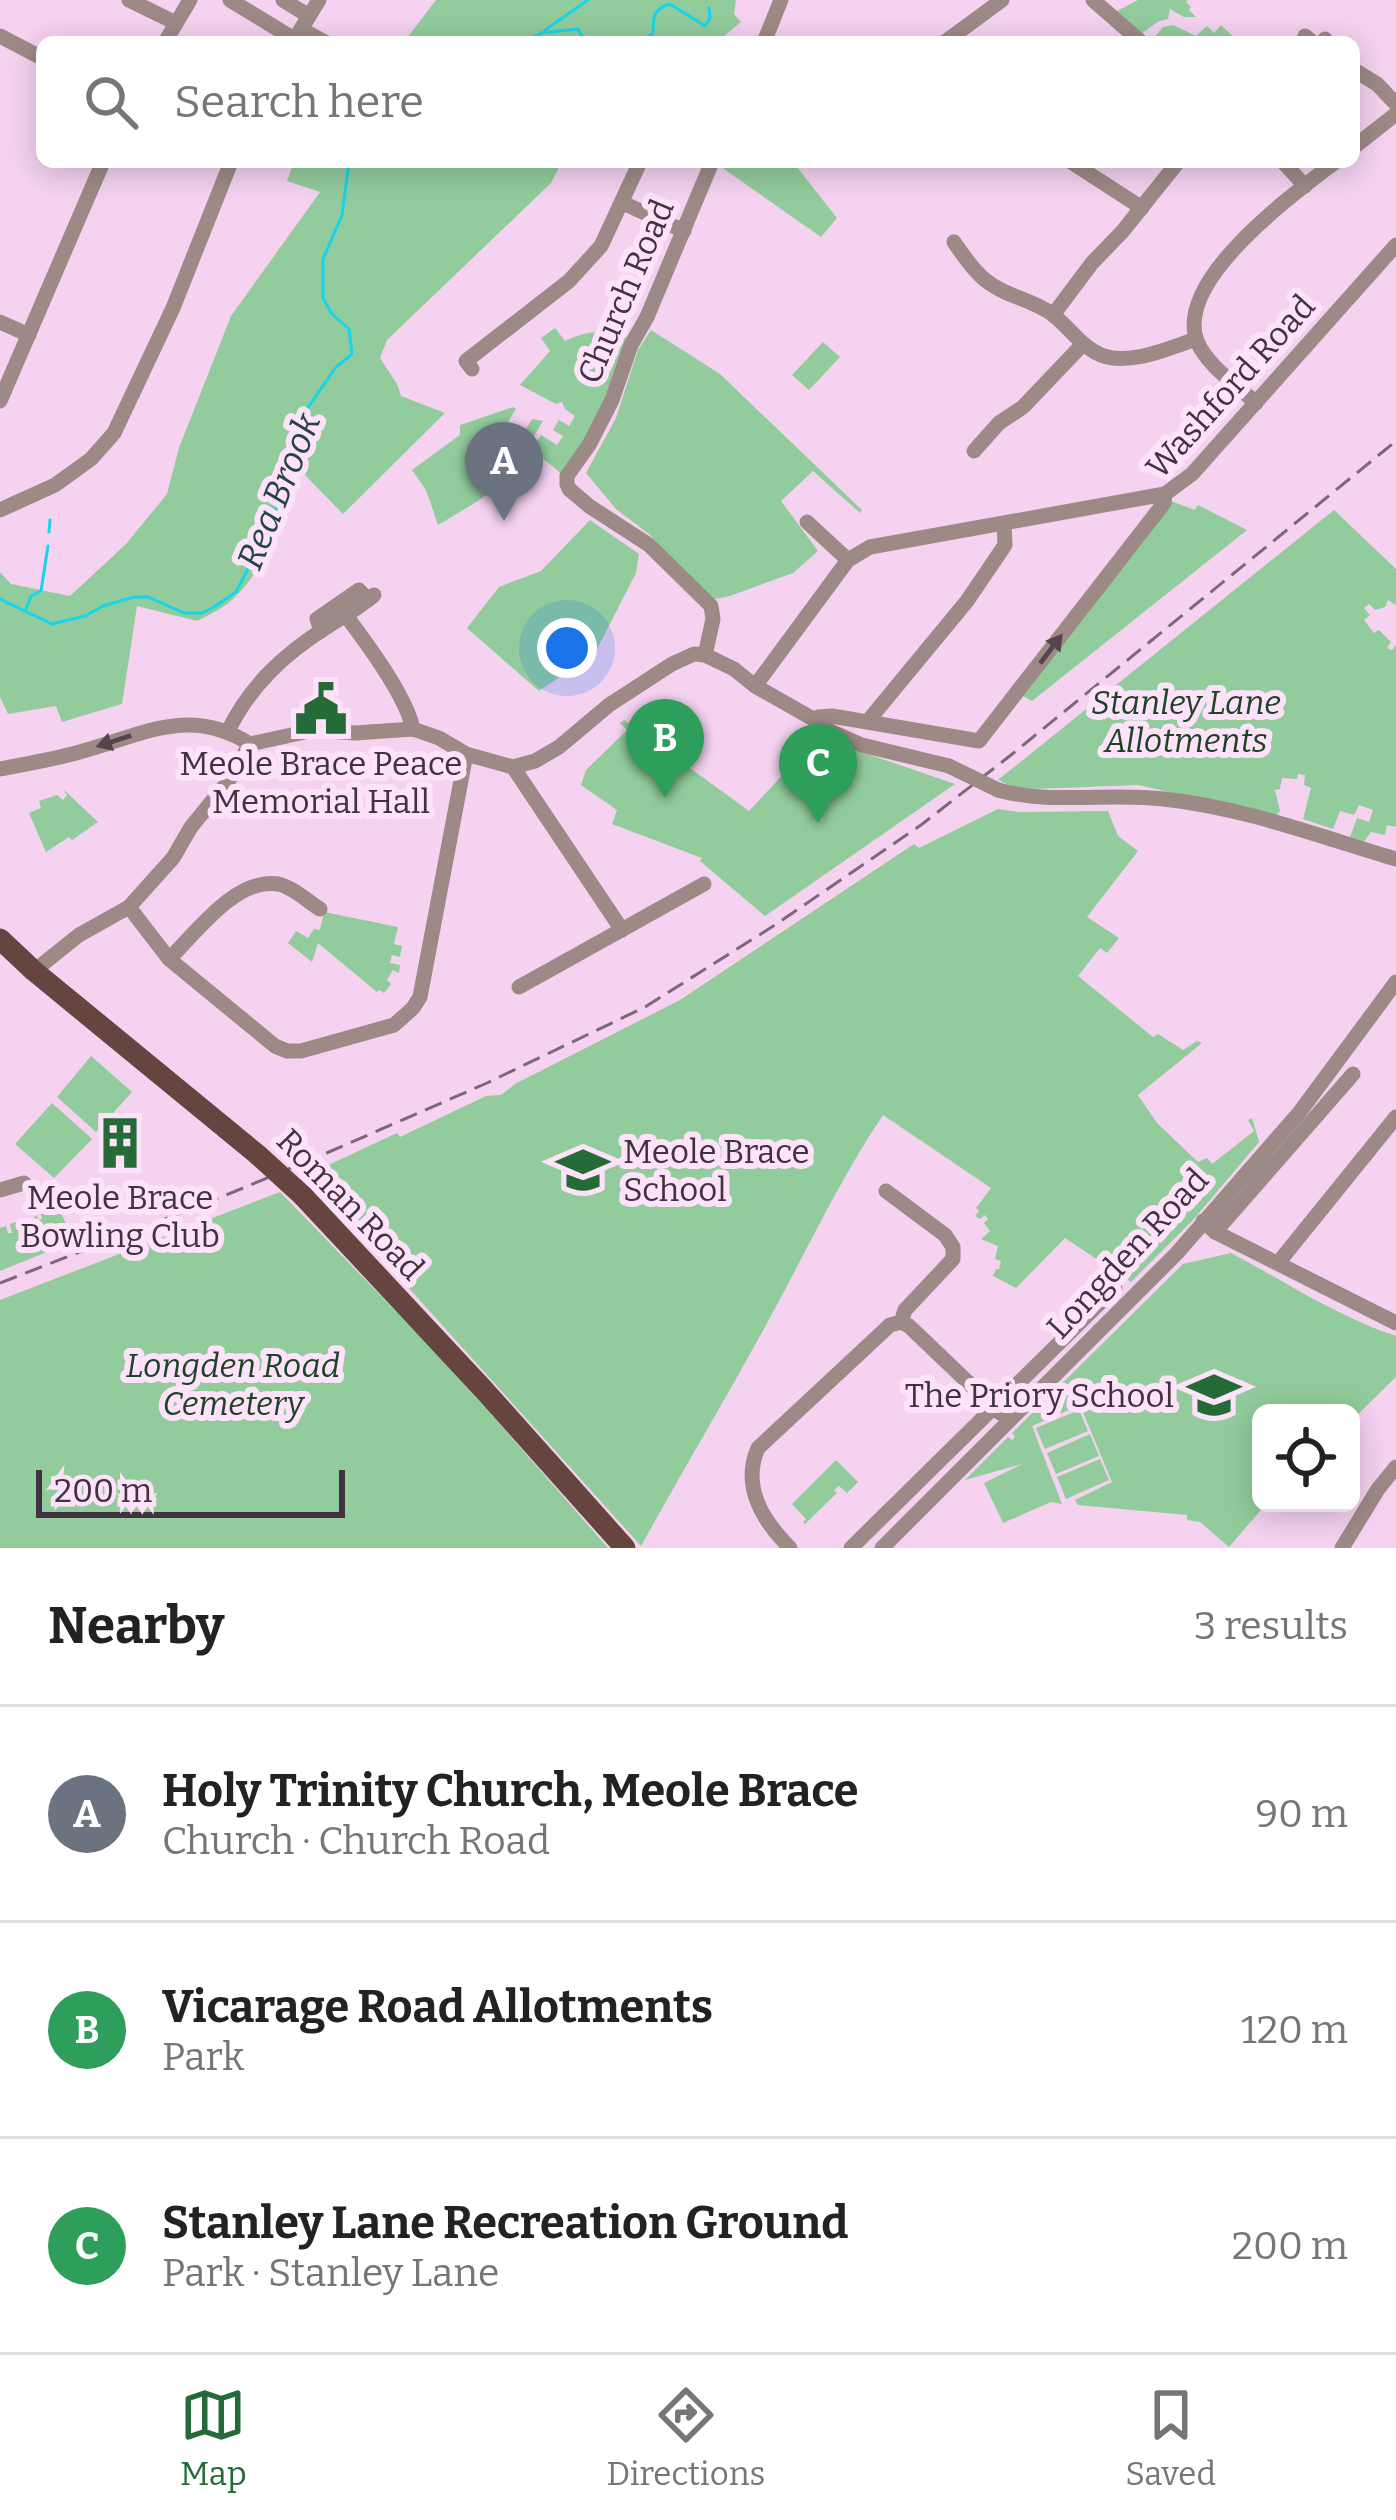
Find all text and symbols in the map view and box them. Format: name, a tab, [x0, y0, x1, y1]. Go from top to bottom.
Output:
search box	[36, 36, 1360, 168]
icon: search	[78, 69, 144, 135]
text: Search here	[174, 75, 424, 129]
street label: Church Road	[569, 193, 683, 390]
street label: Washford Road	[1138, 287, 1324, 487]
water label: Rea Brook	[228, 407, 330, 576]
pin: A	[465, 422, 543, 521]
your location	[537, 618, 597, 678]
one-way arrow	[1038, 633, 1062, 665]
public building icon: Meole Brace Peace Memorial Hall	[292, 680, 350, 738]
park label: Stanley Lane Allotments	[1091, 683, 1281, 761]
pin: B	[626, 699, 704, 798]
pin: C	[779, 724, 857, 823]
one-way arrow	[95, 732, 132, 751]
place label: Meole Brace Peace Memorial Hall	[180, 744, 462, 822]
building icon: Meole Brace Bowling Club	[91, 1114, 149, 1172]
street label: Roman Road	[268, 1121, 432, 1289]
place label: Meole Brace School	[623, 1132, 810, 1210]
school or university icon: Meole Brace School	[554, 1141, 612, 1199]
street label: Longden Road	[1039, 1160, 1217, 1347]
place label: Meole Brace Bowling Club	[20, 1178, 220, 1256]
park label: Longden Road Cemetery	[126, 1346, 340, 1424]
school or university icon: The Priory School	[1185, 1366, 1243, 1424]
place label: The Priory School	[905, 1376, 1174, 1416]
map controls	[1252, 1404, 1360, 1512]
button: locate	[1252, 1404, 1360, 1512]
scale bar	[36, 1464, 345, 1517]
text: 200 m	[54, 1471, 152, 1511]
text: Nearby	[48, 1595, 224, 1657]
text: 3 results	[1194, 1603, 1348, 1649]
text: Holy Trinity Church, Meole Brace	[162, 1764, 859, 1818]
text: A	[73, 1791, 101, 1837]
text: 90 m	[1255, 1791, 1348, 1837]
text: Church · Church Road	[162, 1818, 550, 1864]
text: Vicarage Road Allotments	[162, 1980, 713, 2034]
text: B	[74, 2007, 100, 2053]
text: 120 m	[1241, 2007, 1348, 2053]
text: Park	[162, 2034, 244, 2080]
text: Stanley Lane Recreation Ground	[162, 2196, 848, 2250]
text: C	[75, 2223, 99, 2269]
text: 200 m	[1232, 2223, 1348, 2269]
text: Park · Stanley Lane	[162, 2250, 499, 2296]
tab: Map	[180, 2382, 247, 2494]
tab: Directions	[607, 2382, 765, 2494]
tab: Saved	[1125, 2382, 1216, 2494]

